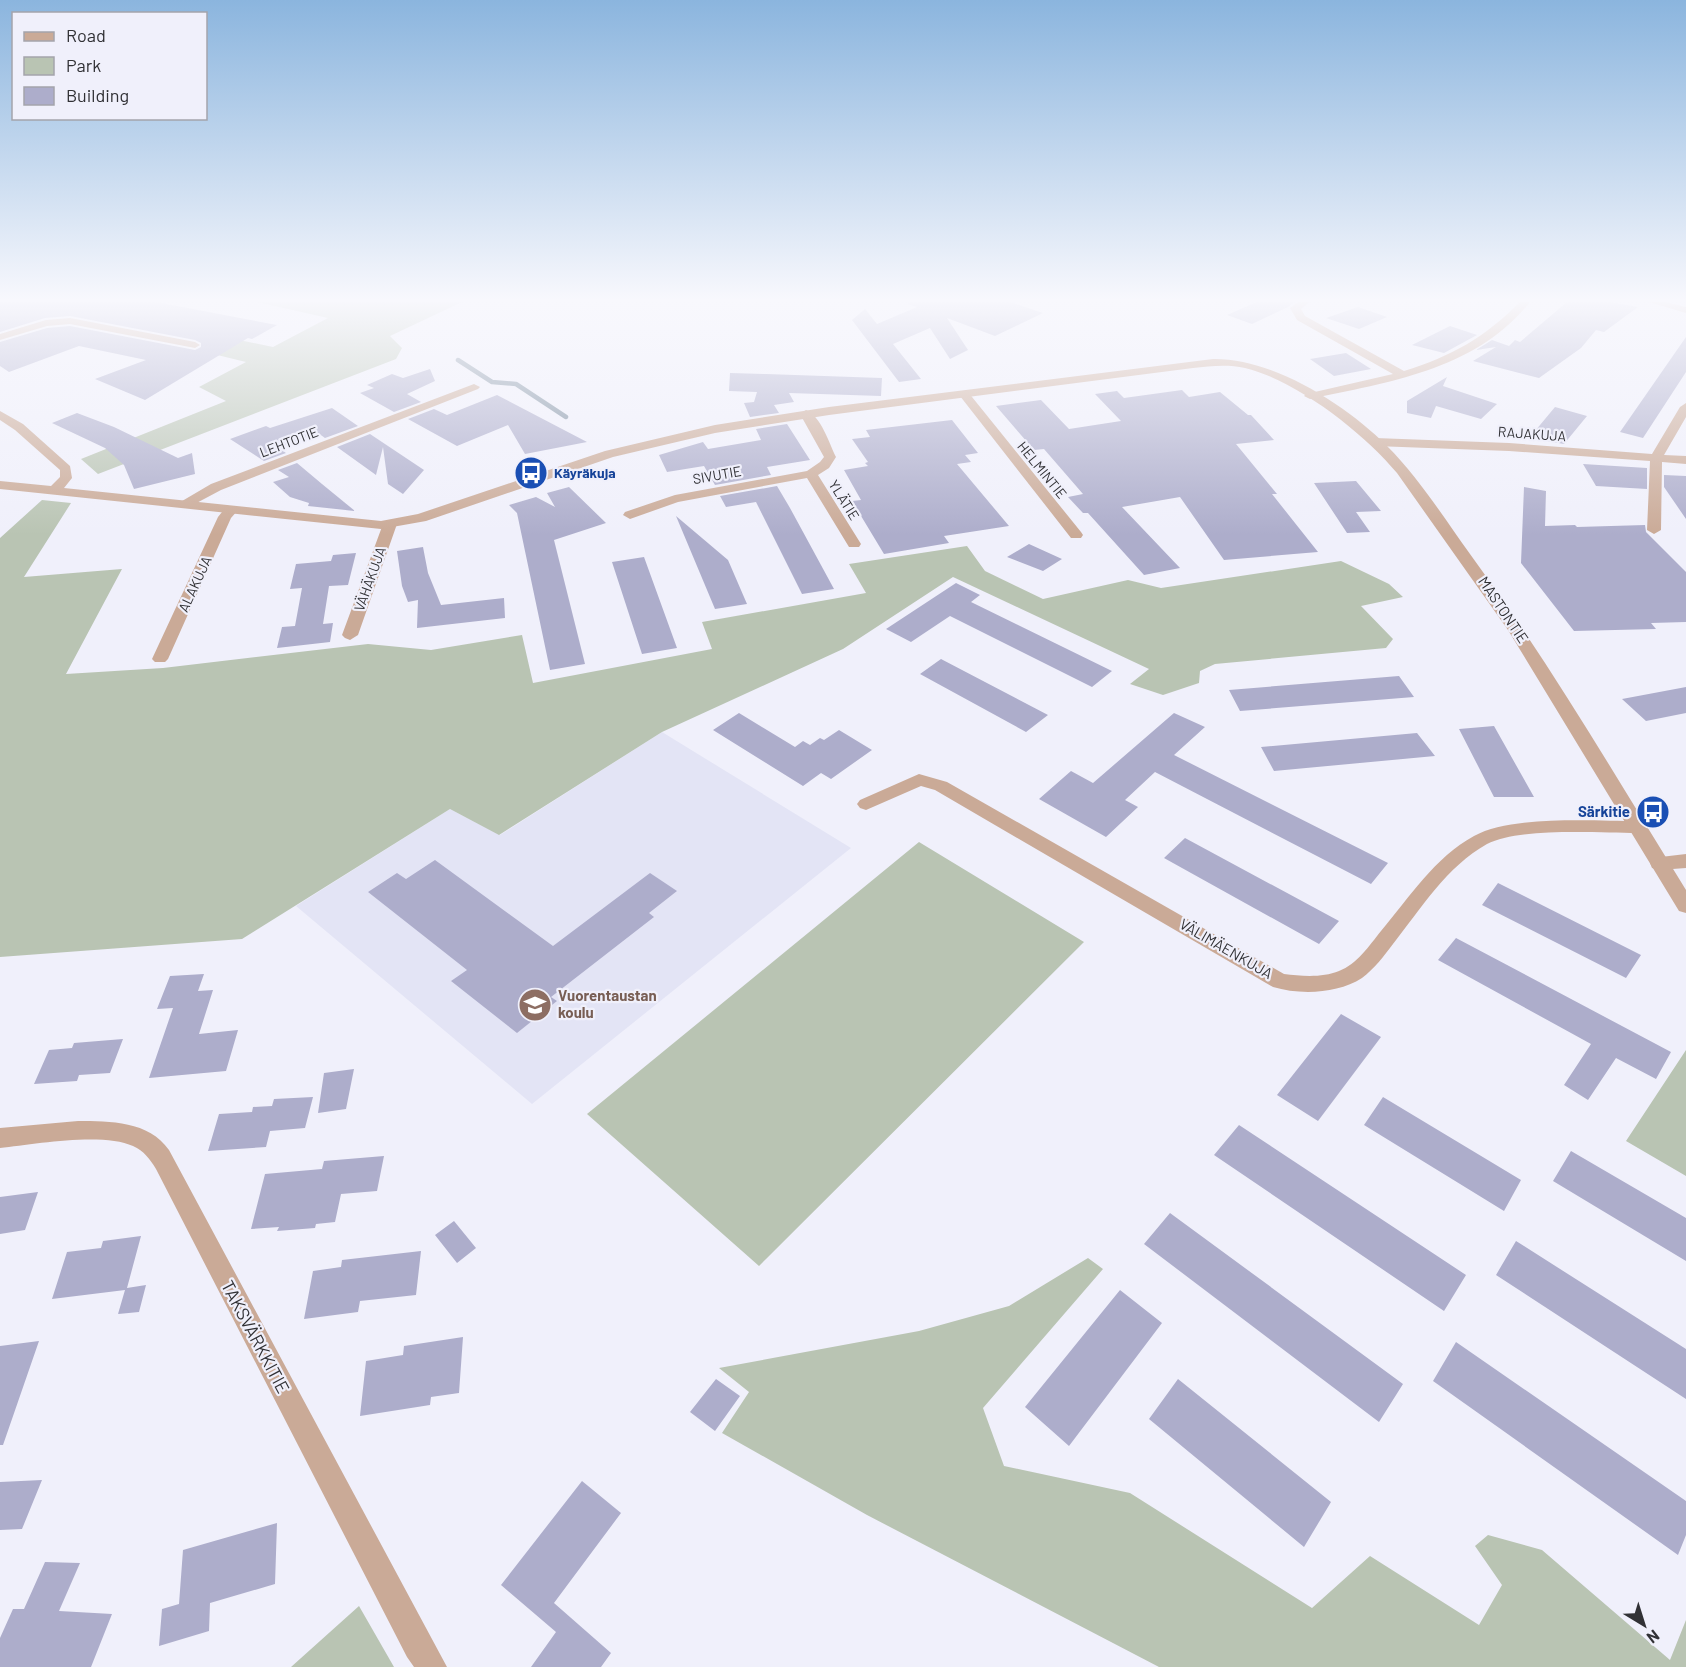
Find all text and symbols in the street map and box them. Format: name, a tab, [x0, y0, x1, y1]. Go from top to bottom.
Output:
legend	[12, 12, 207, 120]
text: Road	[66, 24, 106, 46]
text: Park	[66, 54, 101, 76]
text: Building	[66, 84, 129, 106]
street label: LEHTOTIE	[257, 423, 321, 460]
street label: RAJAKUJA	[1497, 423, 1567, 444]
street label: HELMINTIE	[1014, 438, 1071, 502]
bus stop icon: Käyräkuja	[513, 455, 549, 491]
street label: SIVUTIE	[691, 462, 743, 487]
place label: Käyräkuja	[554, 464, 616, 481]
street label: YLÄTIE	[826, 477, 863, 523]
street label: VÄHÄKUJA	[350, 544, 389, 613]
street label: ALAKUJA	[174, 553, 215, 614]
street label: MASTONTIE	[1475, 573, 1533, 646]
bus stop icon: Särkitie	[1635, 794, 1671, 830]
place label: Särkitie	[1578, 802, 1630, 820]
street label: VÄLIMÄENKUJA	[1177, 914, 1276, 982]
place label: Vuorentaustan koulu	[558, 986, 657, 1021]
school or university icon: Vuorentaustan koulu	[517, 987, 553, 1023]
street label: TAKSVÄRKKITIE	[217, 1276, 295, 1397]
north arrow	[1614, 1595, 1674, 1655]
text: N	[1644, 1626, 1664, 1648]

